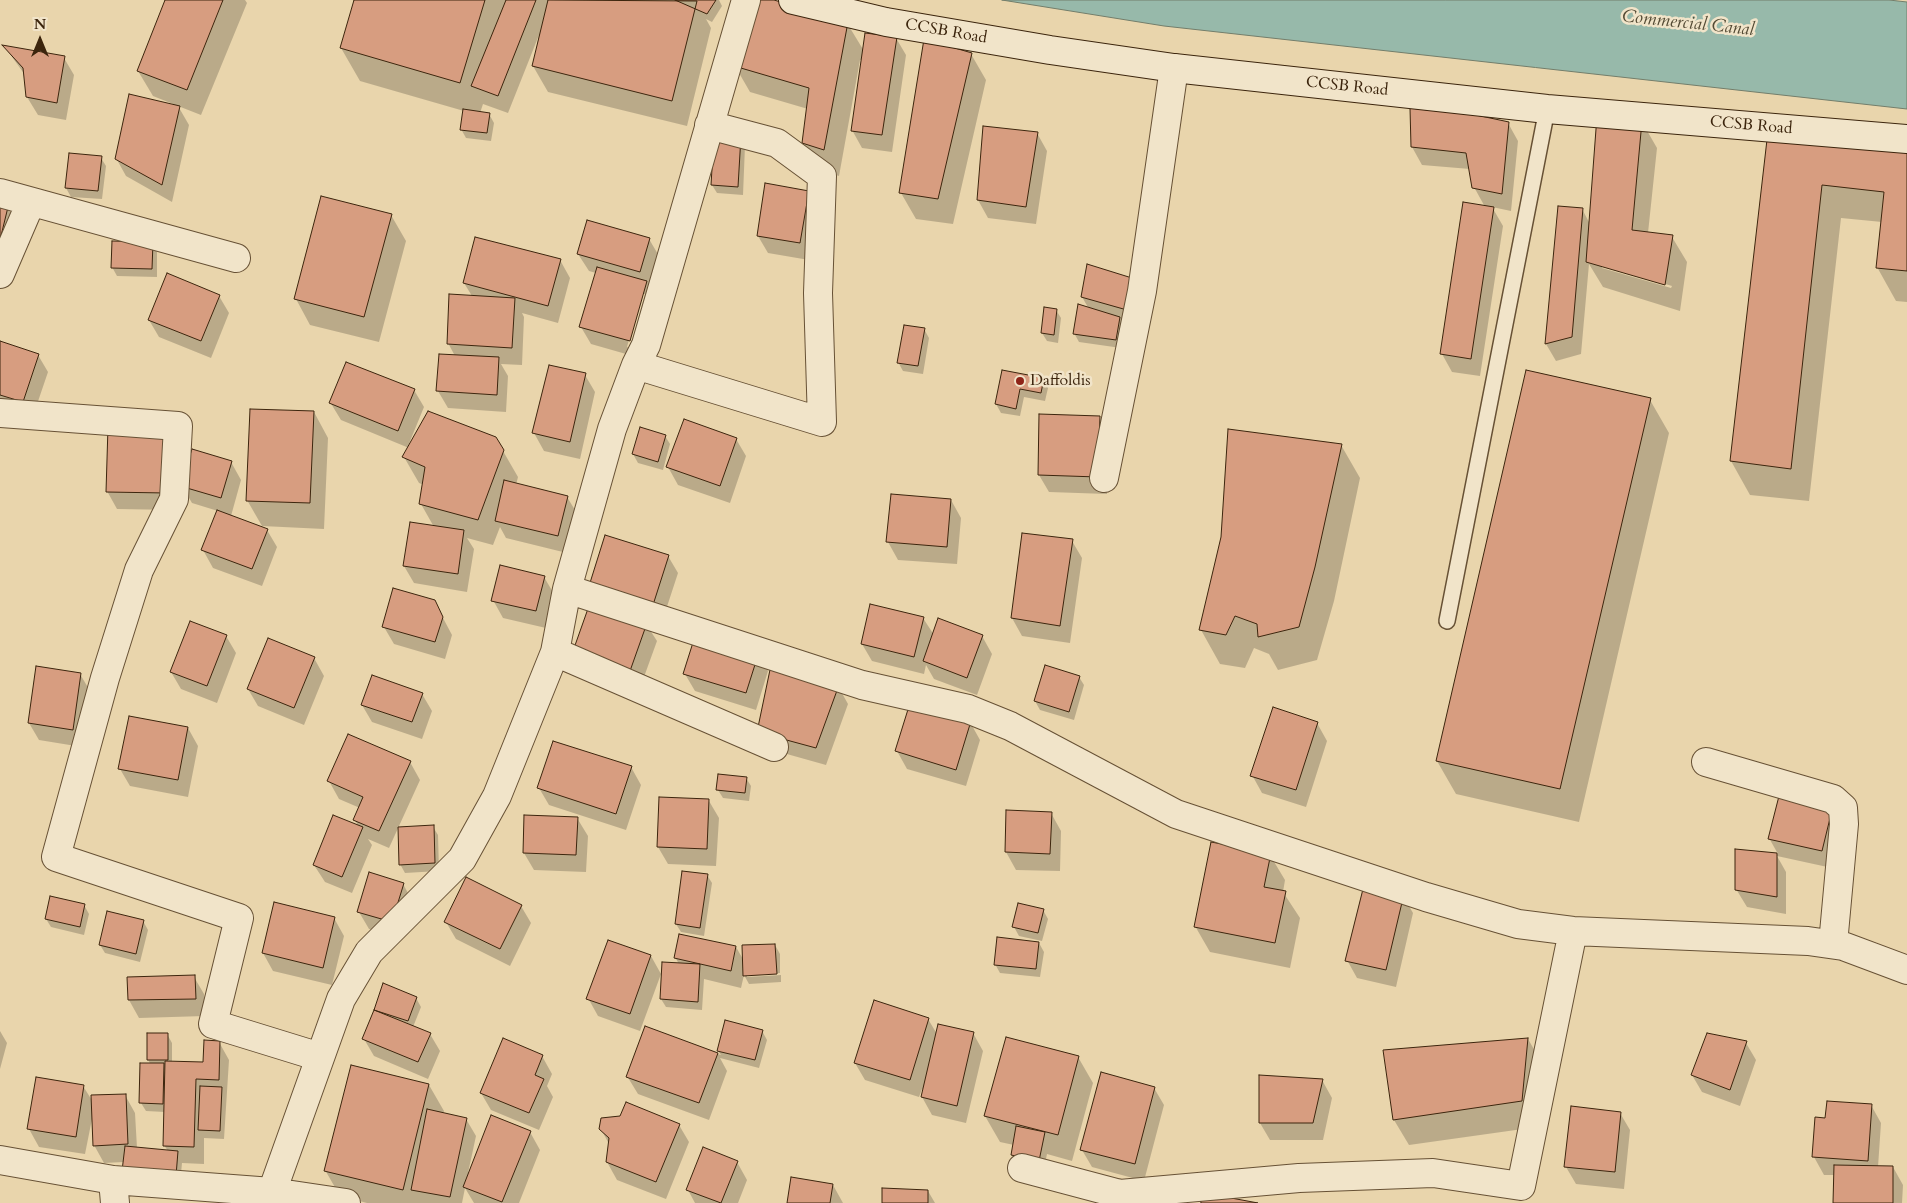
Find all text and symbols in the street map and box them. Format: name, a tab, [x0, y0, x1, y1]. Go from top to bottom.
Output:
water label: Commercial Canal	[1621, 6, 1755, 42]
north arrow	[15, 15, 65, 65]
text: N	[34, 15, 46, 34]
street label: CCSB Road	[904, 15, 988, 49]
street label: CCSB Road	[1305, 73, 1389, 101]
street label: CCSB Road	[1709, 113, 1793, 139]
place label: Daffoldis	[1030, 371, 1091, 391]
marker: Daffoldis	[1014, 375, 1026, 387]

